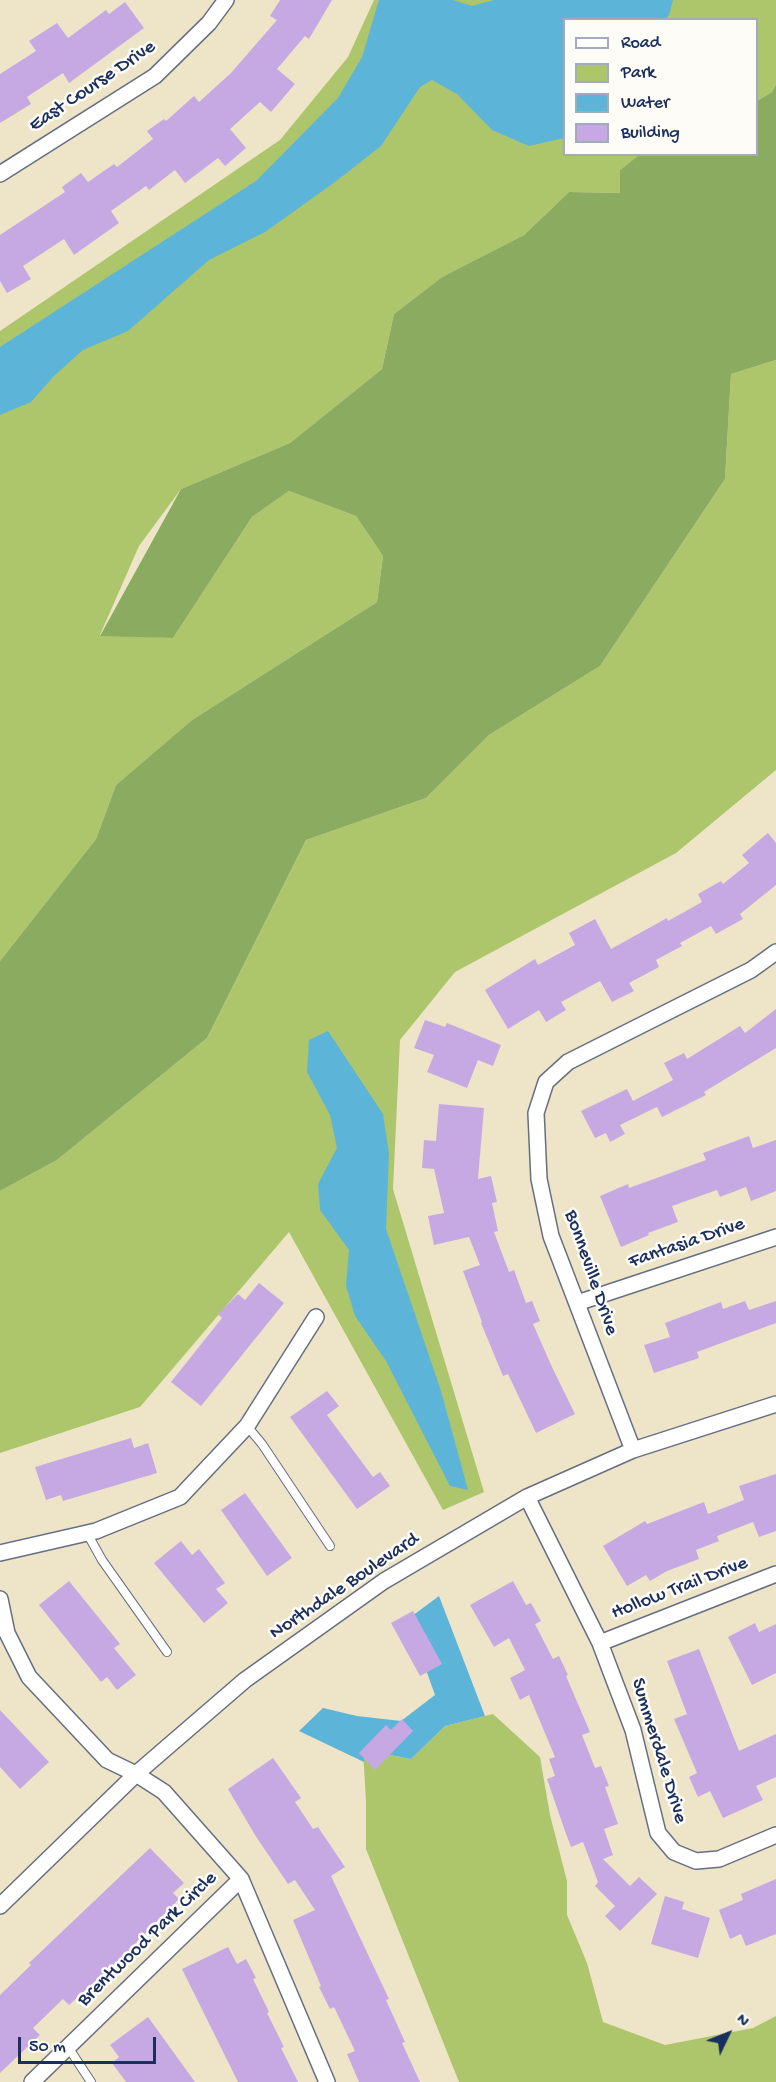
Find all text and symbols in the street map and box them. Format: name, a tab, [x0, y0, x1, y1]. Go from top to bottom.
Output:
legend	[563, 18, 758, 156]
text: Road	[621, 33, 660, 54]
street label: East Course Drive	[25, 36, 161, 138]
text: Park	[621, 63, 655, 84]
text: Water	[621, 93, 669, 114]
text: Building	[621, 123, 680, 144]
street label: Bonneville Drive	[557, 1207, 623, 1339]
street label: Fantasia Drive	[626, 1213, 748, 1275]
street label: Northdale Boulevard	[266, 1528, 424, 1646]
street label: Hollow Trail Drive	[608, 1552, 752, 1626]
street label: Summerdale Drive	[625, 1676, 691, 1826]
street label: Brentwood Park Circle	[73, 1867, 223, 2013]
north arrow	[698, 2004, 758, 2064]
text: N	[731, 2011, 752, 2032]
scale bar	[21, 2025, 159, 2063]
text: 50 m	[29, 2037, 66, 2058]

